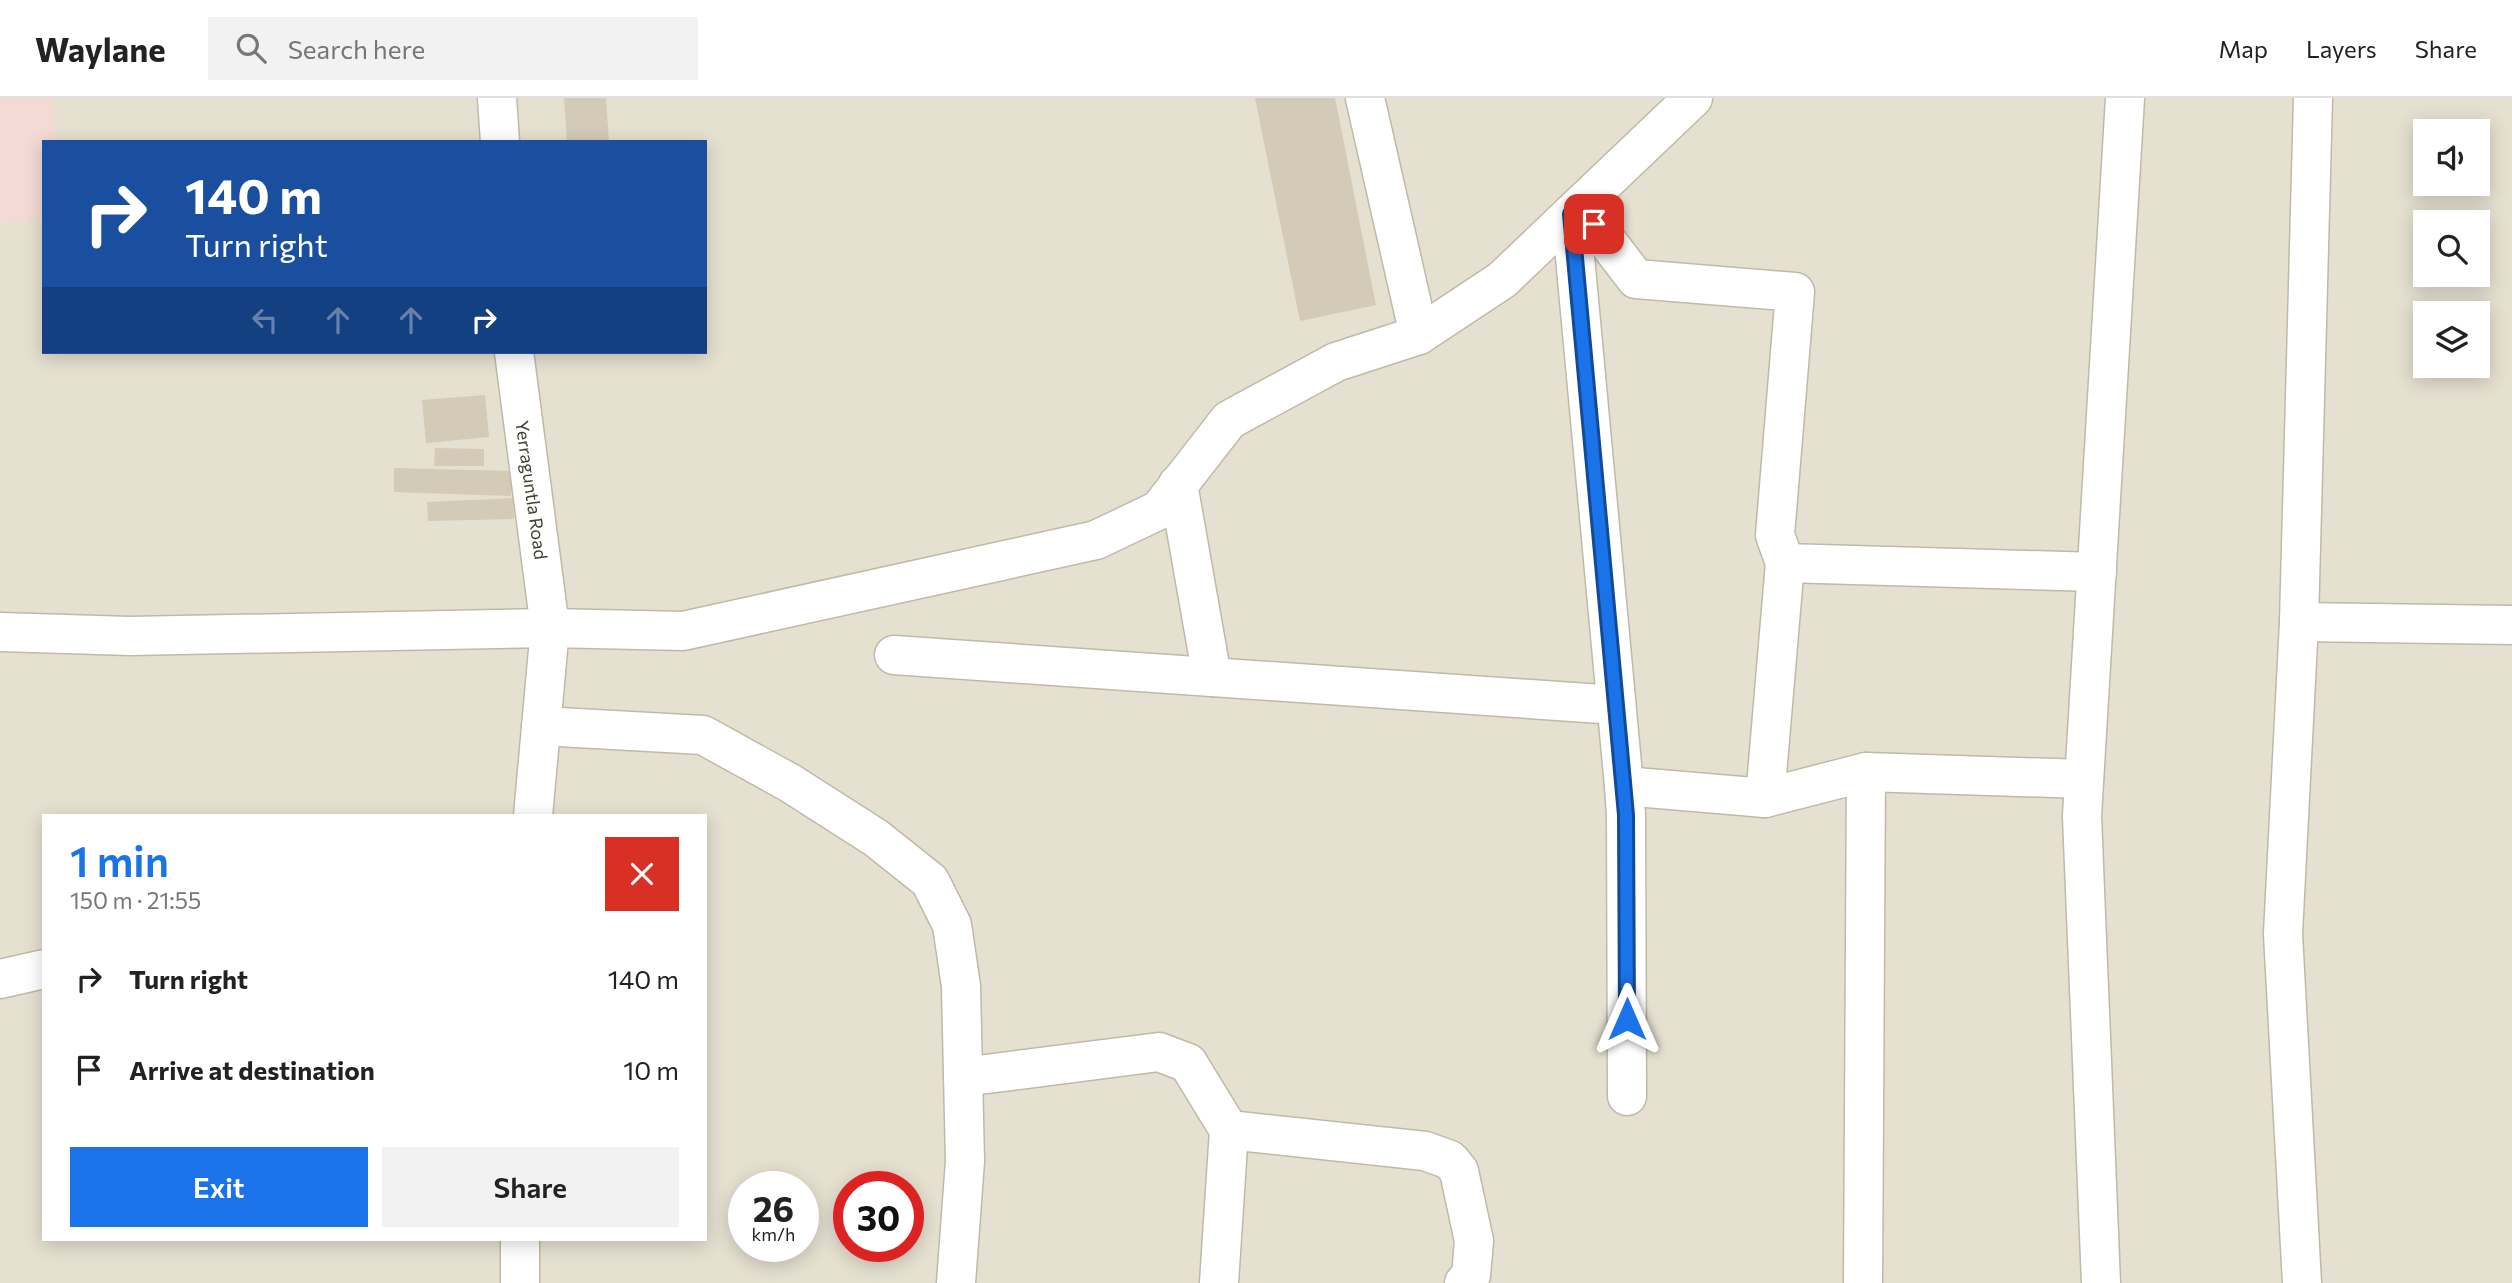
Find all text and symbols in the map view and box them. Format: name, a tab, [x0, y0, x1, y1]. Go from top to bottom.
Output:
search box	[208, 17, 698, 80]
text: Waylane	[35, 28, 166, 69]
icon: search	[232, 29, 270, 67]
text: Search here	[288, 33, 425, 64]
text: Map	[2219, 34, 2268, 63]
text: Layers	[2306, 34, 2377, 63]
text: Share	[2415, 34, 2477, 63]
map controls	[2413, 119, 2490, 378]
button: sound	[2413, 119, 2490, 196]
text: 140 m	[185, 164, 322, 224]
icon: right	[70, 168, 161, 259]
pin	[1564, 194, 1624, 254]
icon: arrive	[1575, 205, 1613, 243]
button: search	[2413, 210, 2490, 287]
text: Turn right	[185, 224, 328, 264]
icon: left	[246, 301, 284, 339]
icon: ahead	[319, 301, 357, 339]
icon: ahead	[392, 301, 430, 339]
icon: right	[465, 301, 503, 339]
button: layers	[2413, 301, 2490, 378]
street label: Yerraguntla Road	[511, 419, 553, 561]
text: 1 min	[70, 834, 169, 886]
button: close	[605, 837, 679, 911]
text: 150 m · 21:55	[70, 886, 201, 914]
icon: right	[70, 960, 108, 998]
text: Turn right	[129, 963, 248, 994]
text: 140 m	[608, 963, 679, 994]
position arrow	[1590, 982, 1664, 1056]
icon: arrive	[70, 1051, 108, 1089]
text: Arrive at destination	[129, 1054, 375, 1085]
text: 10 m	[623, 1054, 679, 1085]
button: Exit	[70, 1147, 368, 1227]
button: Share	[382, 1147, 679, 1227]
speed limit sign: 30	[833, 1171, 924, 1262]
text: 26	[753, 1186, 794, 1229]
text: km/h	[752, 1223, 795, 1245]

